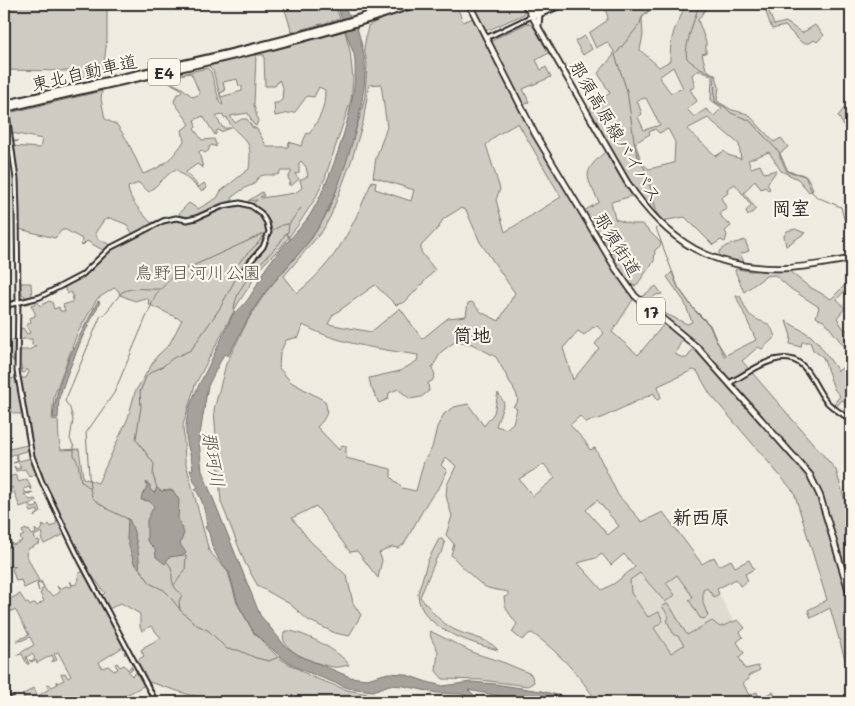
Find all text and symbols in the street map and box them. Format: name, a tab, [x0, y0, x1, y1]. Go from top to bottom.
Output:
street label: 東北自動車道	[29, 48, 139, 96]
street label: 那須高原線バイパス	[564, 56, 668, 206]
road number: E4	[148, 58, 180, 86]
district label: 岡室	[772, 195, 810, 220]
street label: 那須街道	[589, 207, 647, 281]
park label: 鳥野目河川公園	[135, 260, 261, 284]
road number: 17	[637, 298, 665, 324]
district label: 筒地	[453, 322, 491, 347]
water label: 那珂川	[197, 429, 231, 489]
district label: 新西原	[672, 504, 730, 529]

